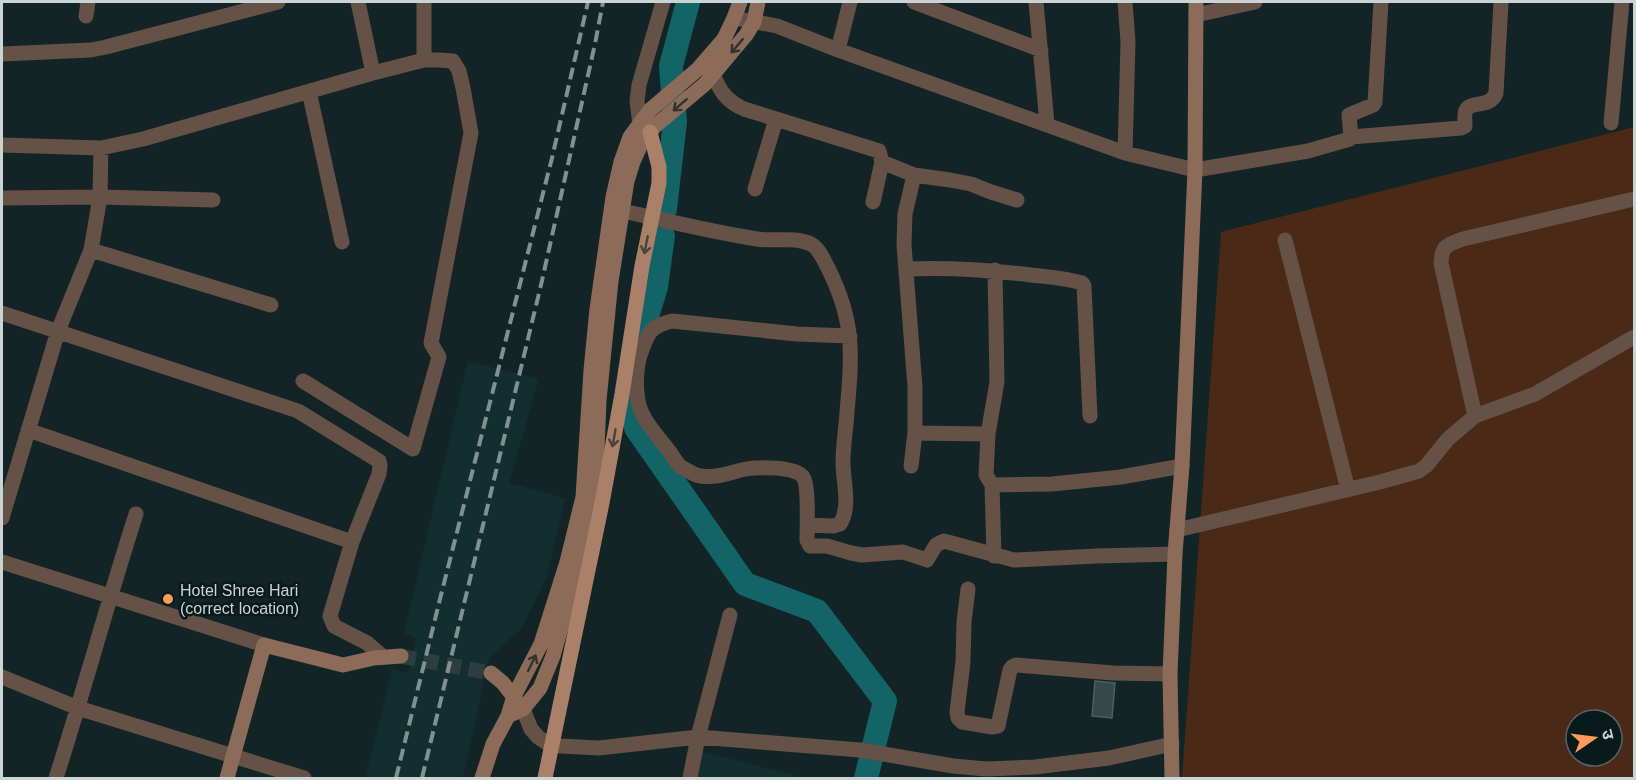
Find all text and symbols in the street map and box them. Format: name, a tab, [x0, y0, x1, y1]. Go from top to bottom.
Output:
one-way arrow	[730, 38, 744, 53]
one-way arrow	[673, 98, 688, 112]
one-way arrow	[640, 235, 651, 255]
one-way arrow	[608, 427, 619, 447]
place label: Hotel Shree Hari (correct location)	[180, 582, 299, 617]
marker: Hotel Shree Hari (correct location)	[161, 592, 175, 606]
one-way arrow	[527, 654, 539, 672]
north arrow	[1564, 708, 1624, 768]
text: उ	[1599, 728, 1618, 742]

